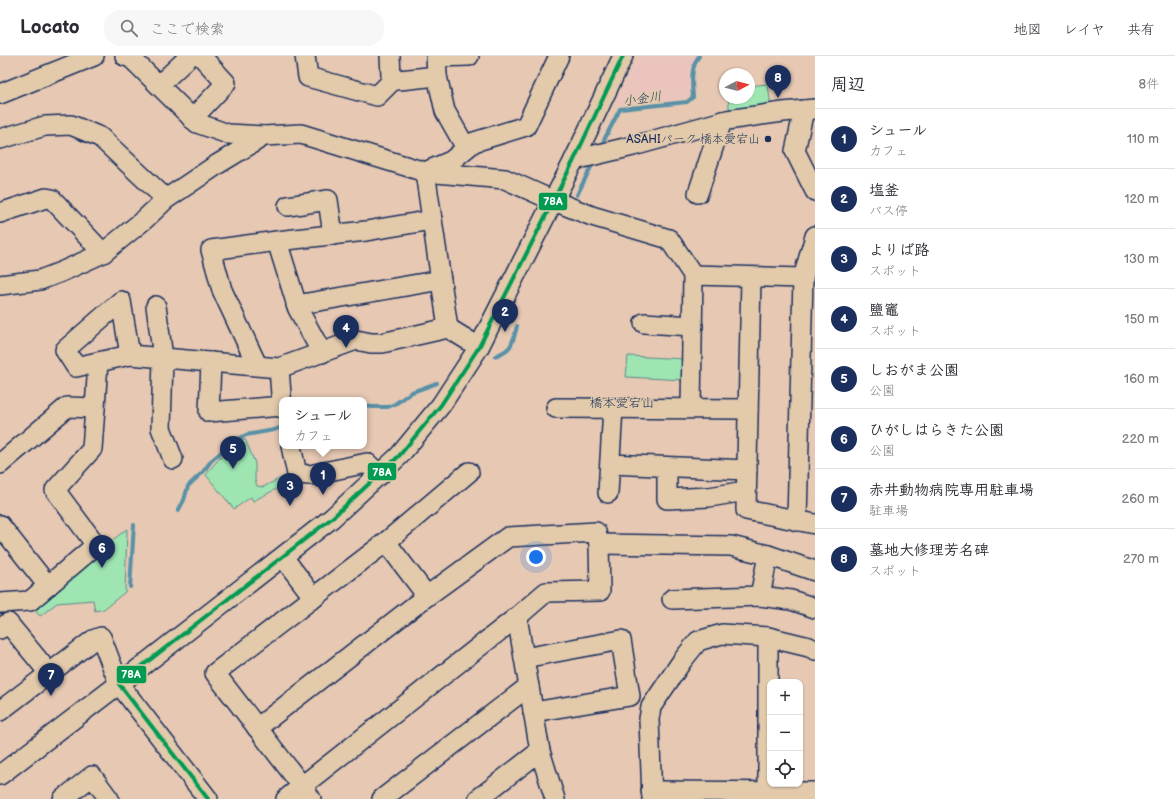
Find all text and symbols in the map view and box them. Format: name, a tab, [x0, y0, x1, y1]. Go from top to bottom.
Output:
search box	[104, 10, 384, 46]
text: Locato	[20, 16, 80, 39]
icon: search	[118, 17, 140, 39]
text: ここで検索	[150, 20, 225, 39]
text: 地図	[1014, 21, 1042, 38]
text: レイヤ	[1064, 21, 1105, 38]
text: 共有	[1127, 21, 1155, 38]
pin: 8	[765, 65, 791, 98]
north arrow	[719, 68, 755, 104]
text: 周辺	[831, 75, 865, 95]
text: 8件	[1138, 76, 1159, 92]
water label: 小金川	[622, 88, 663, 110]
text: シュール	[869, 121, 927, 140]
text: 1	[841, 131, 847, 147]
text: 110 m	[1127, 131, 1159, 147]
place label: ASAHIパーク 橋本愛宕山	[626, 132, 760, 147]
marker: ASAHIパーク 橋本愛宕山	[763, 134, 773, 144]
text: カフェ	[869, 143, 908, 159]
text: 塩釜	[869, 181, 899, 200]
text: 2	[840, 191, 848, 207]
text: 120 m	[1124, 191, 1159, 207]
line badge: 78A	[538, 192, 568, 211]
text: 78A	[543, 195, 563, 208]
text: バス停	[869, 203, 908, 219]
text: よりば路	[869, 241, 929, 260]
text: 3	[840, 251, 848, 267]
text: 130 m	[1124, 251, 1159, 267]
text: スポット	[869, 263, 921, 279]
pin: 2	[492, 299, 518, 332]
text: 鹽竈	[869, 301, 899, 320]
text: 4	[840, 311, 848, 327]
text: 150 m	[1125, 311, 1159, 327]
pin: 4	[333, 315, 359, 348]
text: スポット	[869, 323, 921, 339]
text: しおがま公園	[869, 361, 959, 380]
text: 5	[840, 371, 848, 387]
text: 160 m	[1124, 371, 1159, 387]
text: 公園	[869, 383, 895, 399]
district label: 橋本愛宕山	[589, 395, 655, 411]
popup	[279, 397, 367, 449]
text: シュール	[294, 406, 352, 425]
text: ひがしはらきた公園	[869, 421, 1004, 440]
text: カフェ	[294, 428, 333, 444]
text: 6	[840, 431, 848, 447]
text: 220 m	[1122, 431, 1159, 447]
pin: 5	[220, 436, 246, 469]
text: 公園	[869, 443, 895, 459]
pin: 1	[310, 462, 336, 495]
line badge: 78A	[367, 462, 397, 481]
text: 78A	[372, 466, 392, 479]
pin: 3	[277, 473, 303, 506]
text: 赤井動物病院専用駐車場	[869, 481, 1034, 500]
text: 7	[840, 491, 848, 507]
text: 260 m	[1121, 491, 1159, 507]
text: 駐車場	[869, 503, 908, 519]
pin: 6	[89, 535, 115, 568]
text: 墓地大修理芳名碑	[869, 541, 989, 560]
your location	[526, 547, 546, 567]
text: 8	[840, 551, 848, 567]
text: 270 m	[1123, 551, 1159, 567]
text: スポット	[869, 563, 921, 579]
pin: 7	[38, 663, 64, 696]
line badge: 78A	[116, 665, 147, 684]
text: 78A	[121, 668, 141, 681]
map controls	[767, 679, 803, 787]
button: +	[767, 679, 803, 715]
button: −	[767, 715, 803, 751]
button: locate	[767, 751, 803, 787]

